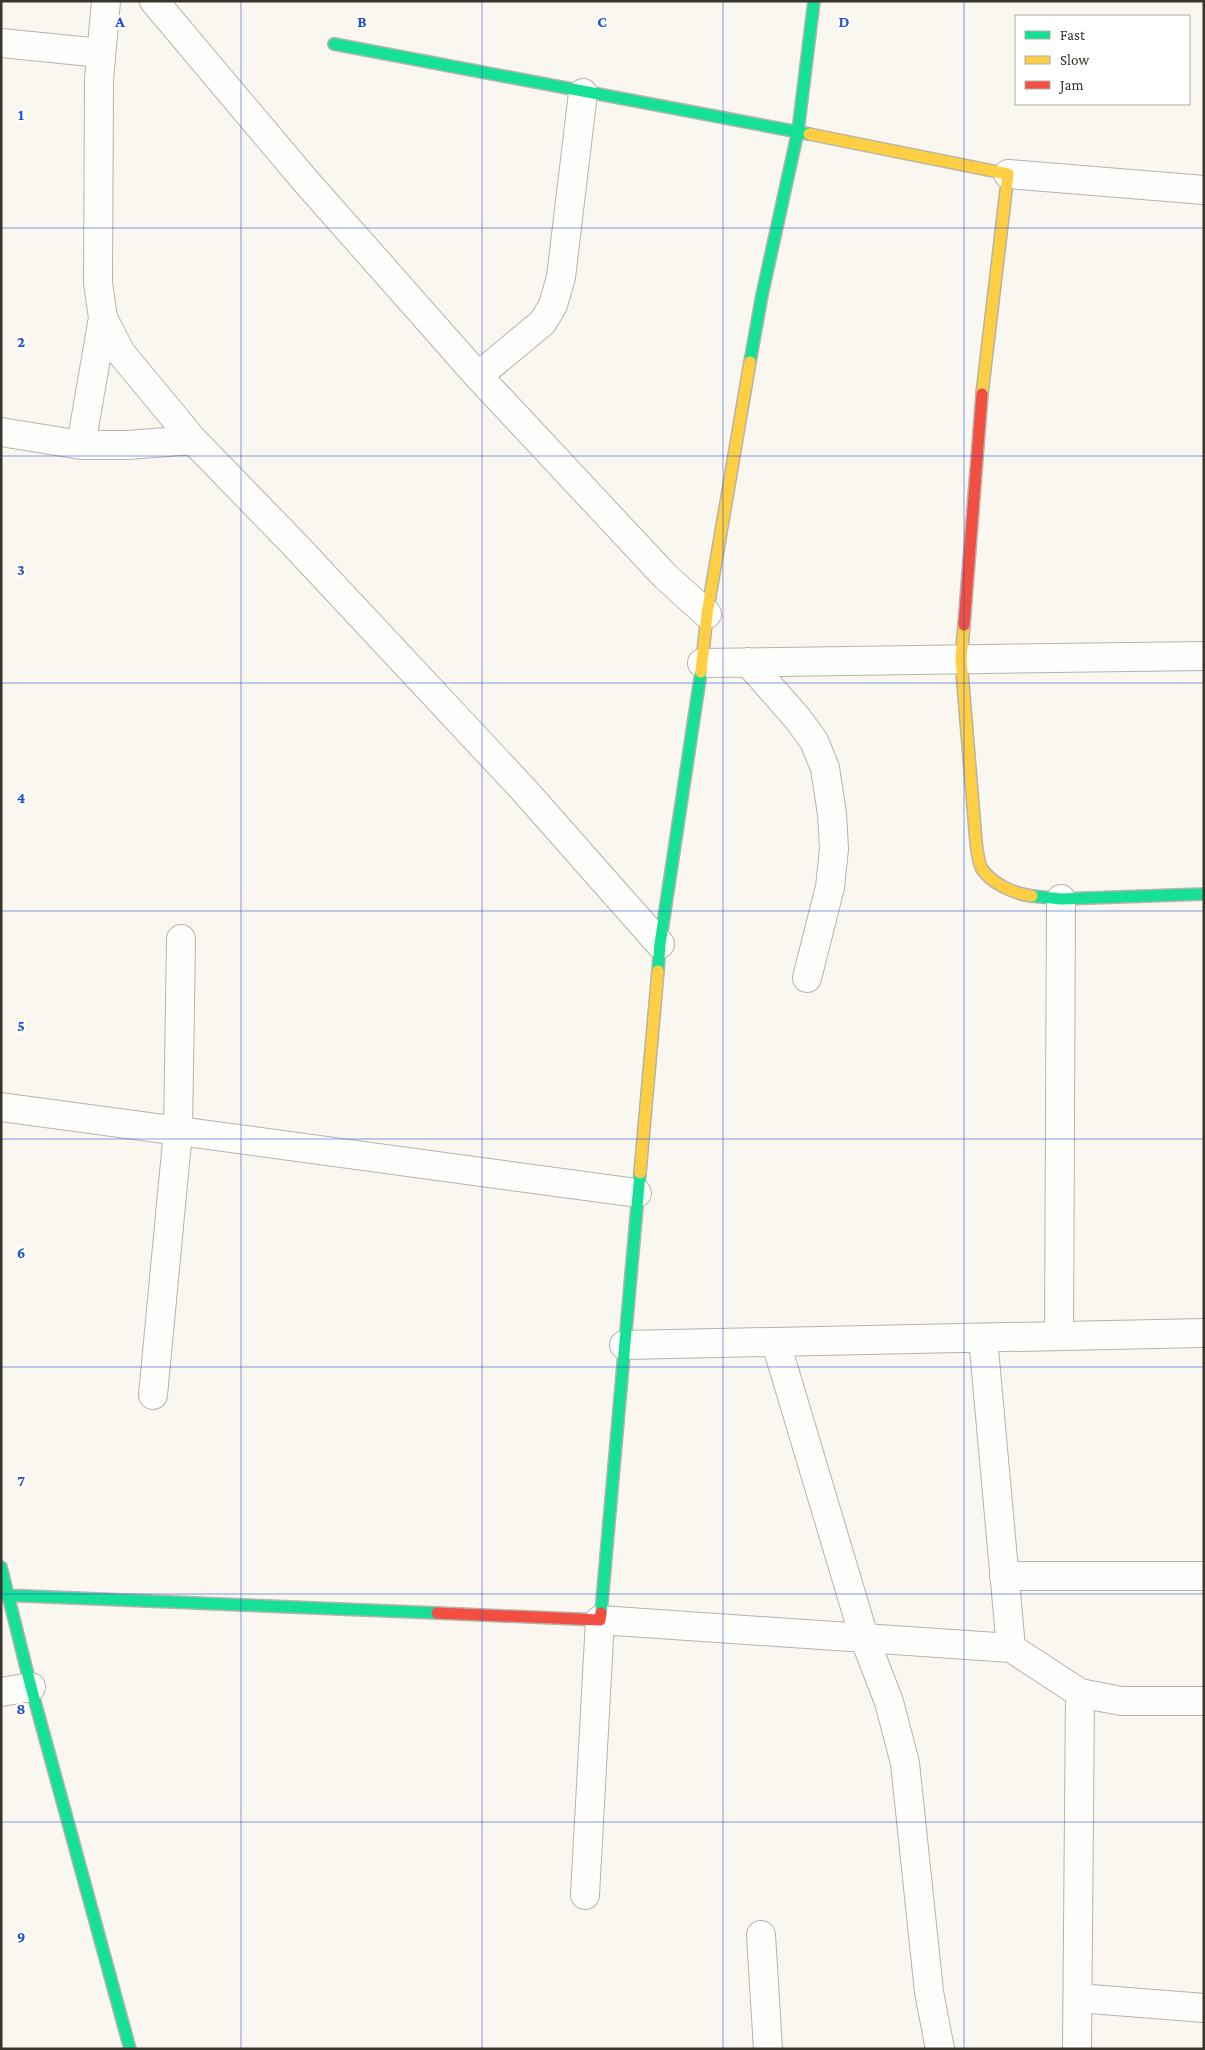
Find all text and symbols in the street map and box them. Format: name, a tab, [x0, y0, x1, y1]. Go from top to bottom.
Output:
text: A	[114, 13, 125, 30]
text: B	[357, 13, 367, 30]
text: C	[597, 13, 607, 30]
text: D	[838, 13, 850, 30]
legend	[1015, 15, 1190, 105]
text: Fast	[1060, 27, 1086, 43]
text: Slow	[1060, 52, 1090, 68]
text: Jam	[1058, 77, 1083, 94]
text: 1	[18, 106, 24, 123]
text: 2	[17, 333, 25, 350]
text: 3	[17, 561, 25, 578]
text: 4	[17, 789, 26, 806]
text: 5	[17, 1017, 25, 1034]
text: 6	[17, 1244, 25, 1261]
text: 7	[17, 1472, 25, 1489]
text: 8	[16, 1700, 26, 1717]
text: 9	[17, 1928, 25, 1945]

